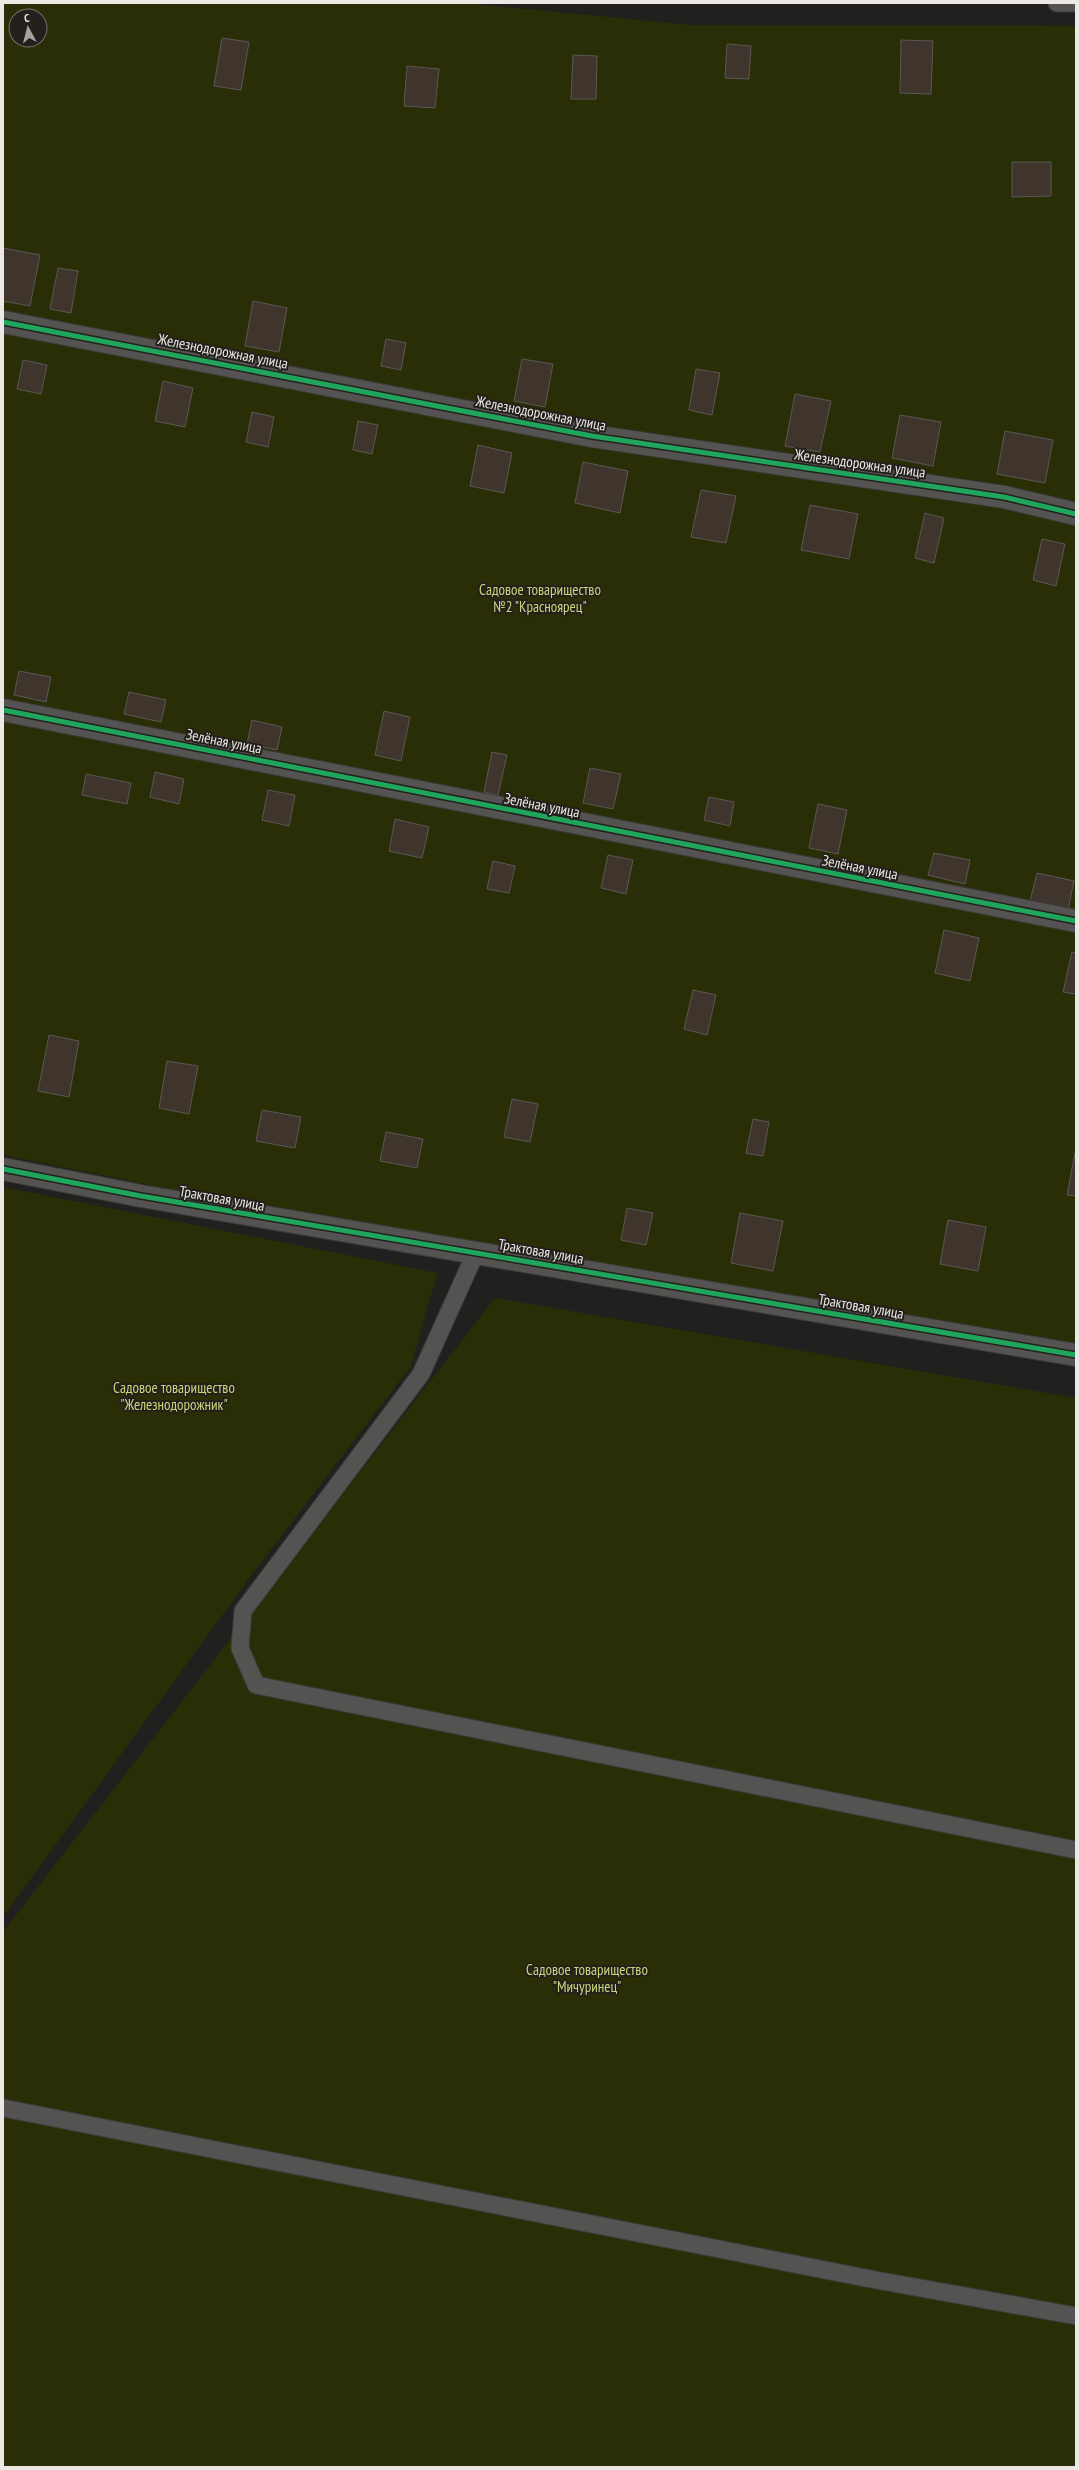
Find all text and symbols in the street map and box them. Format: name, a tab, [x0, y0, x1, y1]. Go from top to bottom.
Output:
north arrow	[8, 8, 48, 48]
text: С	[23, 11, 30, 25]
street label: Железнодорожная улица	[155, 329, 290, 373]
street label: Железнодорожная улица	[473, 391, 608, 435]
street label: Железнодорожная улица	[792, 444, 927, 482]
park label: Садовое товарищество №2 "Красноярец"	[479, 580, 601, 616]
street label: Зелёная улица	[184, 724, 264, 758]
street label: Зелёная улица	[502, 788, 582, 822]
street label: Зелёная улица	[820, 850, 900, 884]
street label: Трактовая улица	[178, 1181, 266, 1215]
street label: Трактовая улица	[497, 1234, 585, 1268]
street label: Трактовая улица	[817, 1289, 905, 1323]
park label: Садовое товарищество "Железнодорожник"	[113, 1378, 235, 1414]
park label: Садовое товарищество "Мичуринец"	[526, 1960, 648, 1996]

